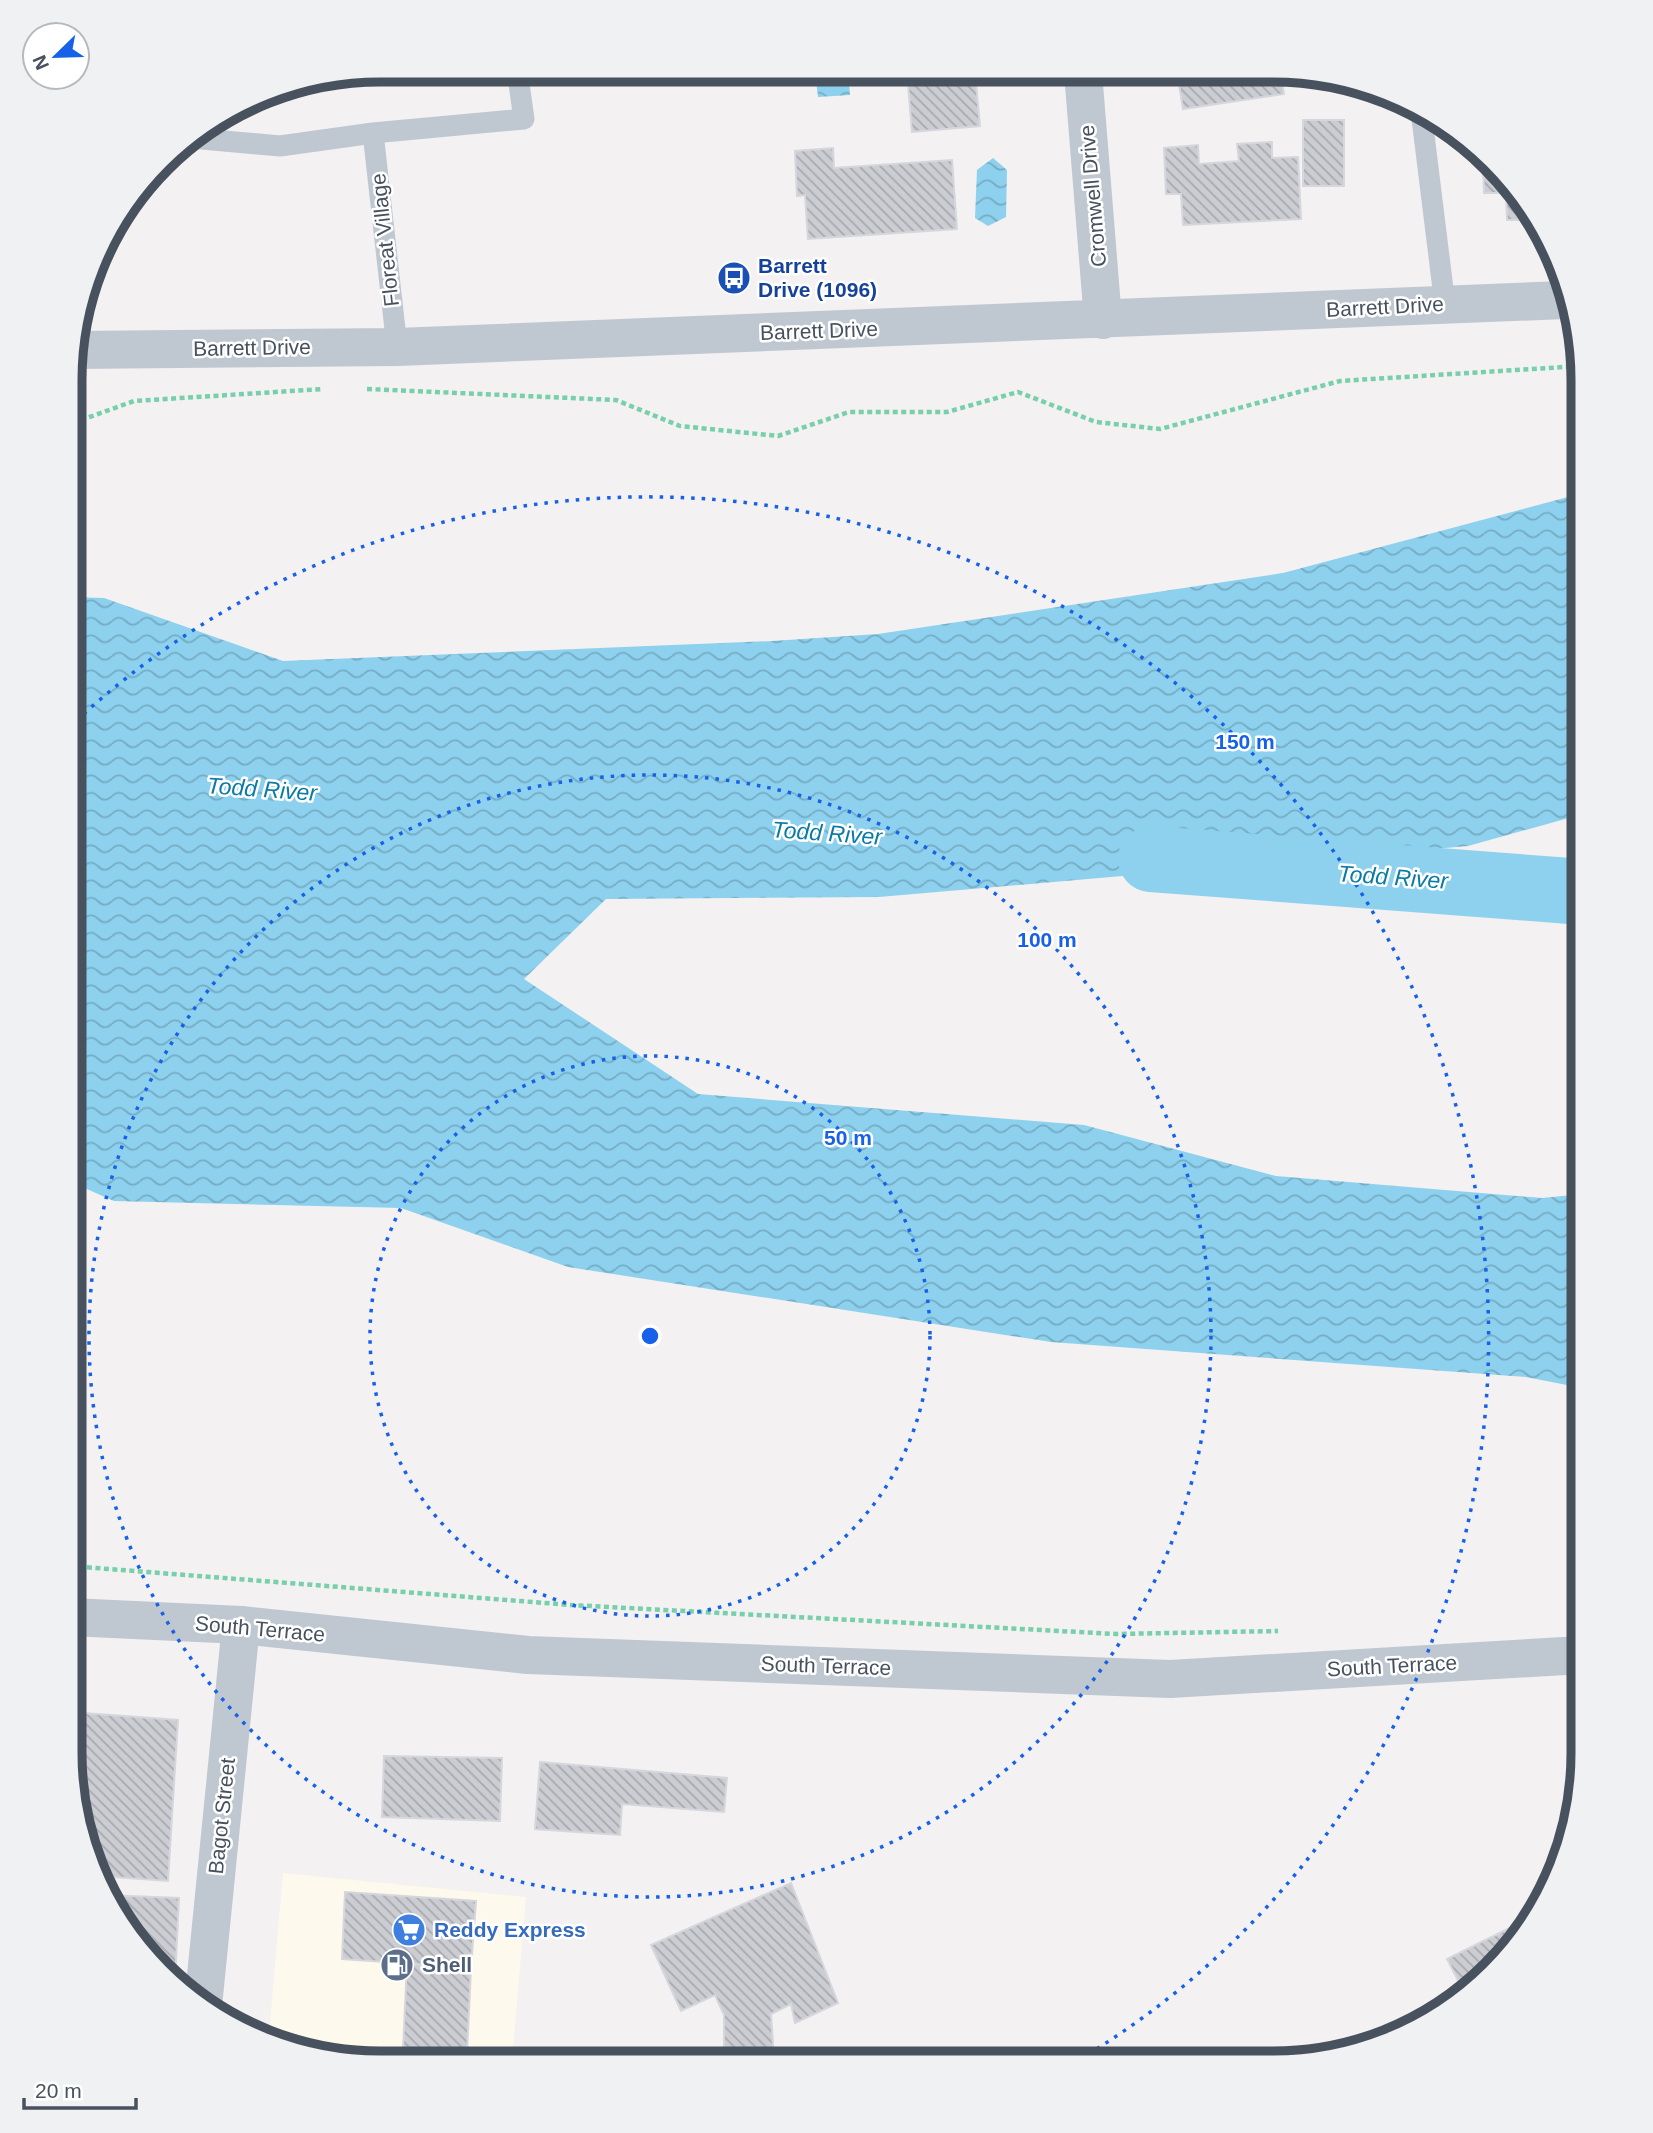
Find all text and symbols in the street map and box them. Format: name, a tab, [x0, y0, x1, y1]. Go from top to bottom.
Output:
north arrow	[21, 21, 91, 91]
text: N	[28, 52, 53, 73]
street label: Cromwell Drive	[1075, 124, 1110, 268]
street label: Floreat Village	[366, 172, 403, 308]
place label: Barrett Drive (1096)	[758, 254, 877, 301]
bus stop icon: Barrett Drive (1096)	[715, 259, 753, 297]
street label: Barrett Drive	[1326, 292, 1444, 321]
street label: Barrett Drive	[760, 317, 878, 344]
street label: Barrett Drive	[193, 335, 311, 360]
text: 150 m	[1215, 730, 1275, 753]
water label: Todd River	[206, 772, 319, 806]
water label: Todd River	[771, 816, 884, 850]
water label: Todd River	[1337, 860, 1450, 894]
text: 100 m	[1017, 928, 1077, 951]
text: 50 m	[824, 1126, 872, 1149]
centre of rings	[638, 1324, 662, 1348]
street label: South Terrace	[194, 1611, 326, 1646]
street label: South Terrace	[1326, 1651, 1458, 1680]
street label: South Terrace	[760, 1652, 892, 1679]
street label: Bagot Street	[204, 1757, 239, 1875]
supermarket icon: Reddy Express	[390, 1911, 428, 1949]
place label: Reddy Express	[434, 1918, 586, 1941]
fuel station icon: Shell	[378, 1946, 416, 1984]
place label: Shell	[422, 1953, 472, 1976]
scale bar	[24, 2066, 136, 2110]
text: 20 m	[35, 2079, 82, 2102]

